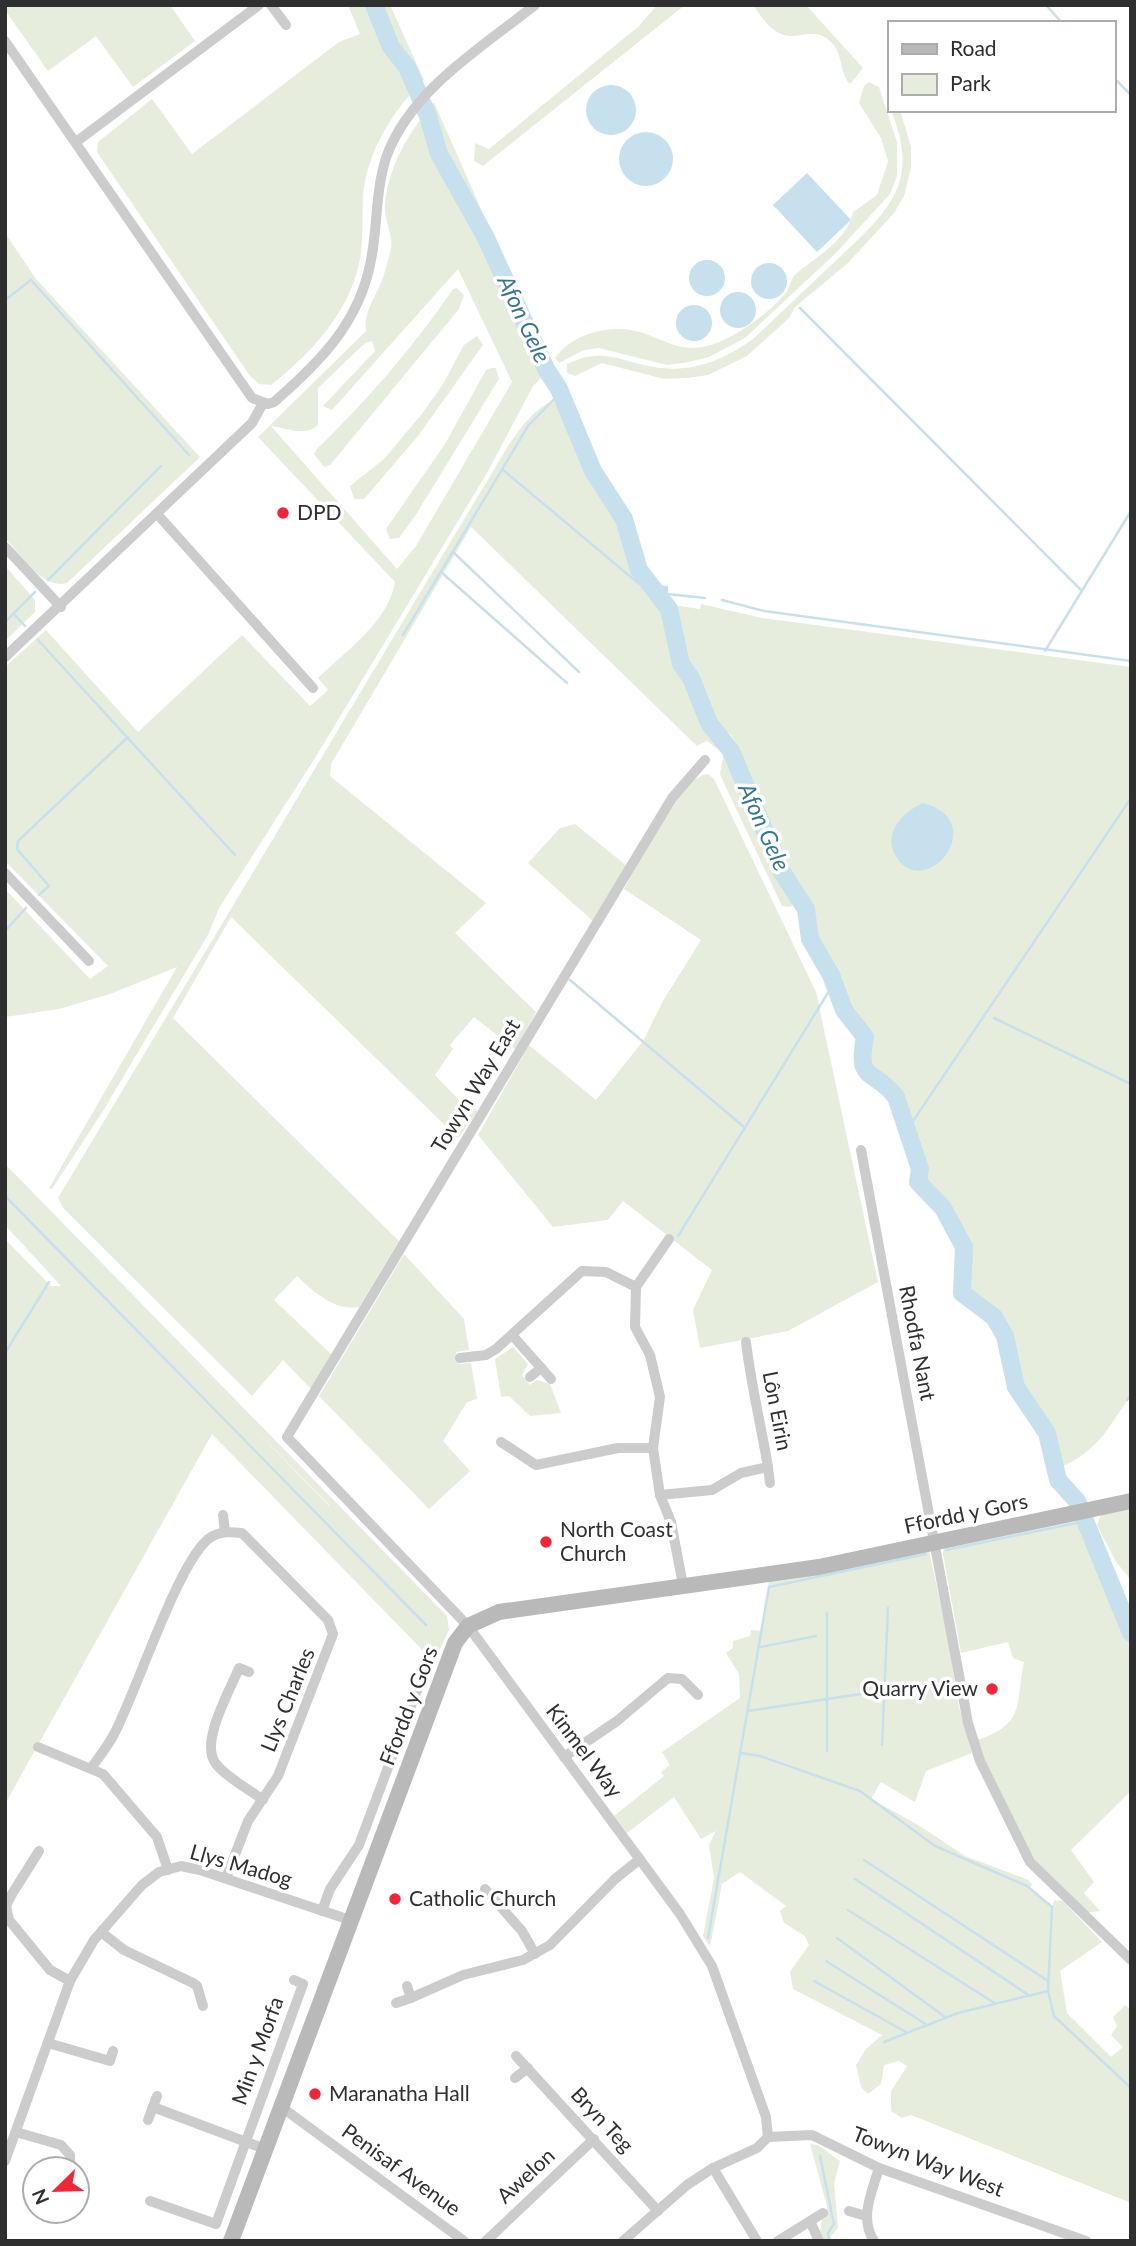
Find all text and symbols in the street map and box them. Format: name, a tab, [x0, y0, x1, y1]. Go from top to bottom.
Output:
legend	[888, 21, 1115, 112]
text: Road	[950, 35, 997, 60]
text: Park	[950, 70, 991, 95]
water label: Afon Gele	[492, 270, 557, 367]
place label: DPD	[297, 499, 342, 524]
marker: DPD	[275, 505, 291, 521]
water label: Afon Gele	[733, 777, 797, 875]
street label: Towyn Way East	[425, 1014, 525, 1156]
street label: Rhodfa Nant	[895, 1283, 942, 1403]
street label: Lôn Eirin	[759, 1369, 798, 1453]
street label: Ffordd y Gors	[902, 1487, 1030, 1538]
place label: North Coast Church	[560, 1516, 673, 1565]
marker: North Coast Church	[538, 1534, 554, 1550]
street label: Ffordd y Gors	[373, 1642, 442, 1768]
street label: Llys Charles	[254, 1644, 319, 1755]
place label: Quarry View	[862, 1675, 978, 1700]
marker: Quarry View	[984, 1681, 1000, 1697]
street label: Kinmel Way	[542, 1698, 629, 1802]
street label: Llys Madog	[188, 1838, 295, 1891]
place label: Catholic Church	[409, 1885, 556, 1910]
marker: Catholic Church	[387, 1891, 403, 1907]
street label: Min y Morfa	[226, 1993, 288, 2108]
place label: Maranatha Hall	[329, 2080, 470, 2105]
street label: Bryn Teg	[567, 2081, 640, 2157]
marker: Maranatha Hall	[307, 2086, 323, 2102]
street label: Penisaf Avenue	[338, 2117, 466, 2220]
street label: Towyn Way West	[849, 2120, 1008, 2201]
street label: Awelon	[491, 2142, 559, 2208]
north arrow	[21, 2155, 91, 2225]
text: N	[26, 2186, 53, 2208]

